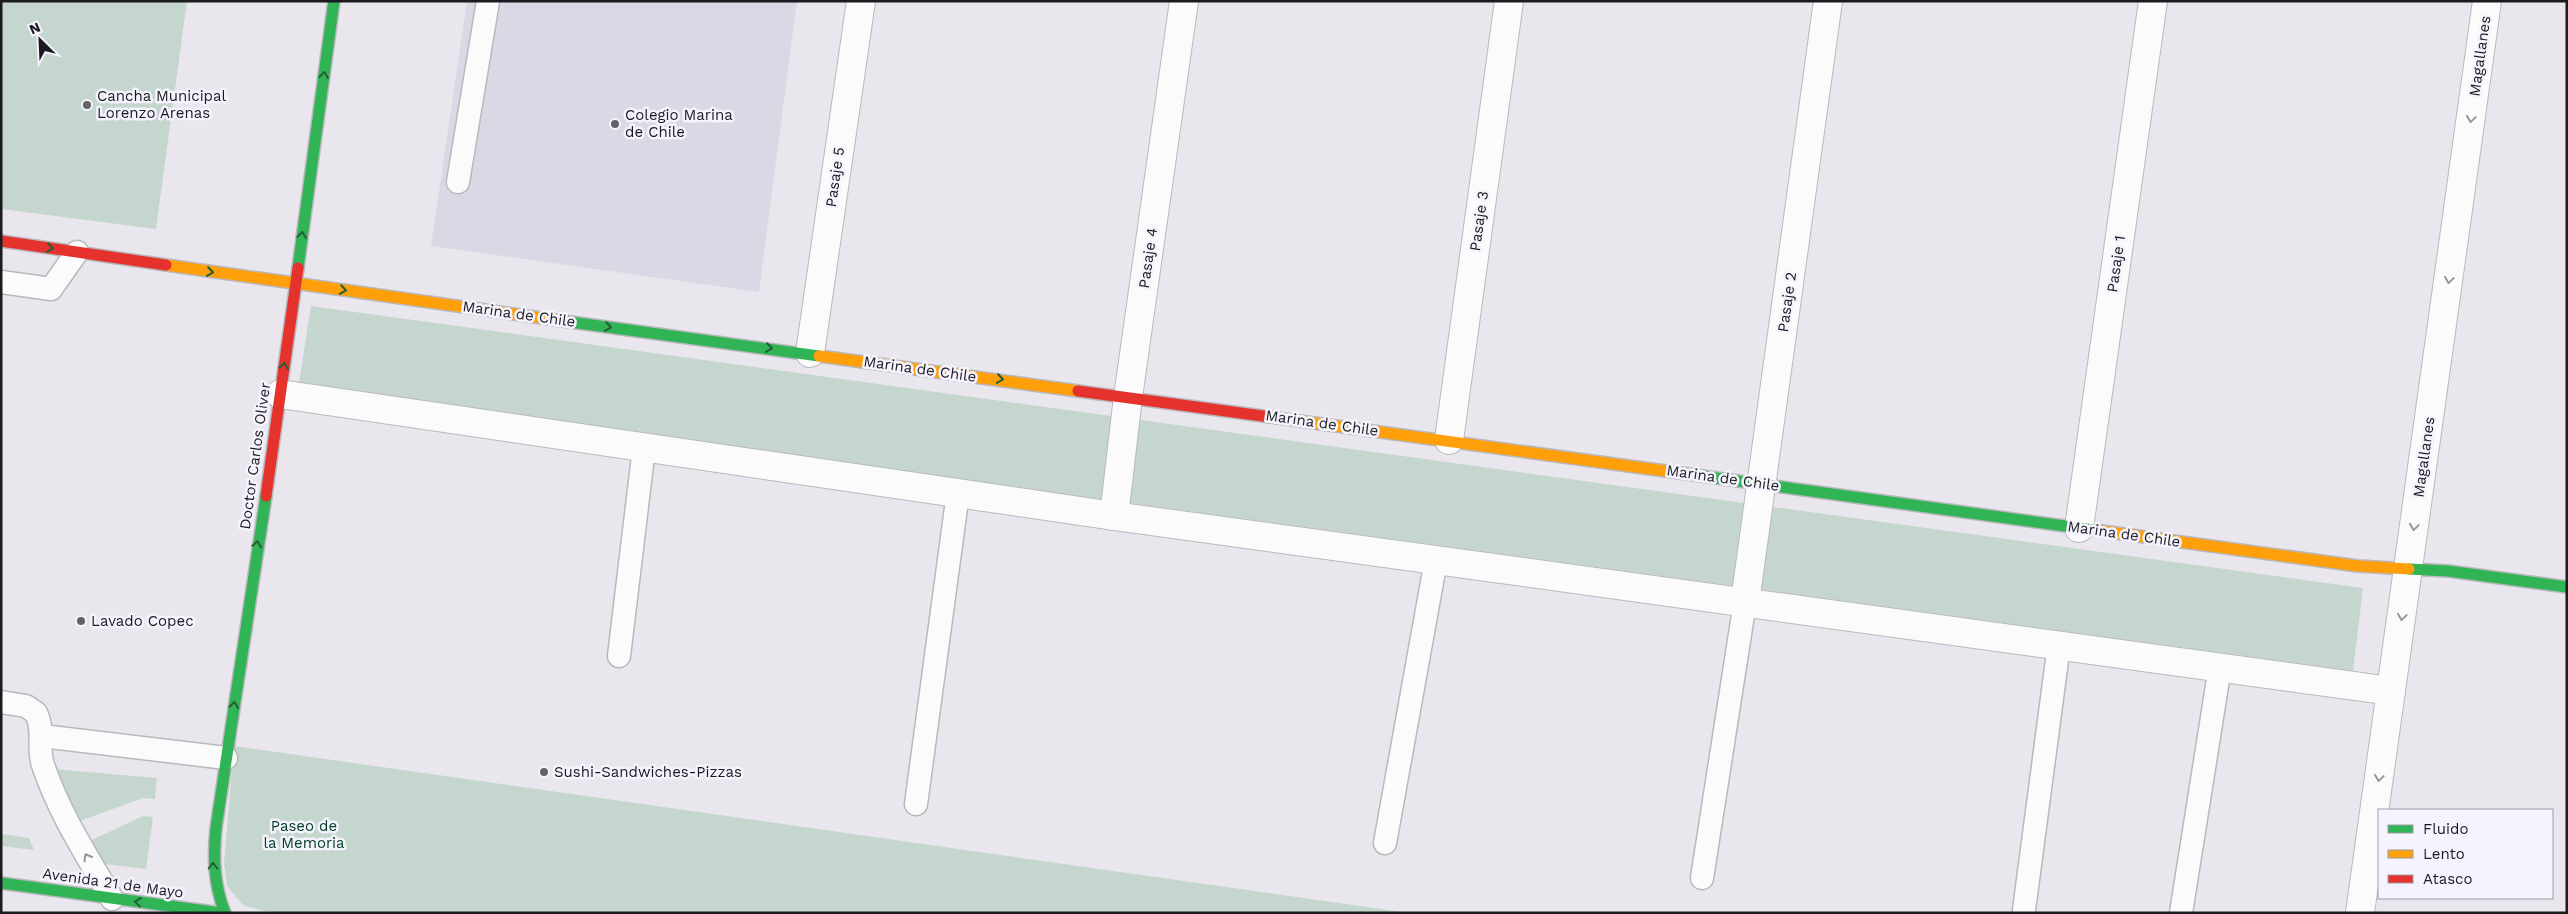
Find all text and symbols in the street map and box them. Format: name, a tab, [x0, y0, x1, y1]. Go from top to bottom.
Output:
street label: Magallanes	[2465, 14, 2495, 97]
north arrow	[15, 15, 65, 65]
text: N	[27, 19, 43, 38]
one-way arrow	[318, 70, 329, 78]
place label: Cancha Municipal Lorenzo Arenas	[97, 87, 227, 122]
marker: Cancha Municipal Lorenzo Arenas	[81, 99, 93, 111]
place label: Colegio Marina de Chile	[625, 106, 733, 141]
one-way arrow	[2466, 115, 2477, 123]
marker: Colegio Marina de Chile	[609, 118, 621, 130]
street label: Pasaje 5	[822, 146, 848, 208]
street label: Pasaje 3	[1466, 190, 1492, 252]
street label: Pasaje 4	[1135, 227, 1161, 289]
one-way arrow	[296, 231, 306, 240]
street label: Pasaje 1	[2103, 234, 2129, 294]
one-way arrow	[46, 242, 54, 253]
one-way arrow	[206, 266, 215, 276]
street label: Pasaje 2	[1774, 271, 1800, 333]
one-way arrow	[2444, 275, 2454, 284]
one-way arrow	[339, 285, 348, 295]
street label: Marina de Chile	[461, 297, 577, 331]
one-way arrow	[604, 321, 613, 331]
one-way arrow	[766, 342, 774, 353]
street label: Marina de Chile	[862, 352, 978, 386]
one-way arrow	[278, 362, 289, 370]
one-way arrow	[995, 374, 1004, 384]
street label: Doctor Carlos Oliver	[236, 381, 274, 531]
street label: Marina de Chile	[1264, 406, 1380, 440]
street label: Magallanes	[2409, 415, 2439, 498]
street label: Marina de Chile	[1665, 461, 1781, 495]
street label: Marina de Chile	[2066, 517, 2182, 551]
one-way arrow	[2409, 524, 2420, 532]
one-way arrow	[252, 540, 262, 549]
place label: Lavado Copec	[91, 612, 194, 630]
one-way arrow	[2397, 612, 2407, 621]
marker: Lavado Copec	[75, 615, 87, 627]
one-way arrow	[228, 701, 238, 709]
place label: Sushi-Sandwiches-Pizzas	[554, 763, 742, 781]
marker: Sushi-Sandwiches-Pizzas	[538, 766, 550, 778]
one-way arrow	[2374, 774, 2385, 782]
legend	[2378, 809, 2553, 899]
park label: Paseo de la Memoria	[263, 817, 345, 852]
text: Fluido	[2423, 820, 2468, 838]
text: Lento	[2423, 845, 2465, 863]
one-way arrow	[84, 853, 94, 862]
one-way arrow	[208, 862, 218, 870]
street label: Avenida 21 de Mayo	[41, 864, 185, 902]
text: Atasco	[2423, 870, 2472, 888]
one-way arrow	[133, 897, 141, 908]

